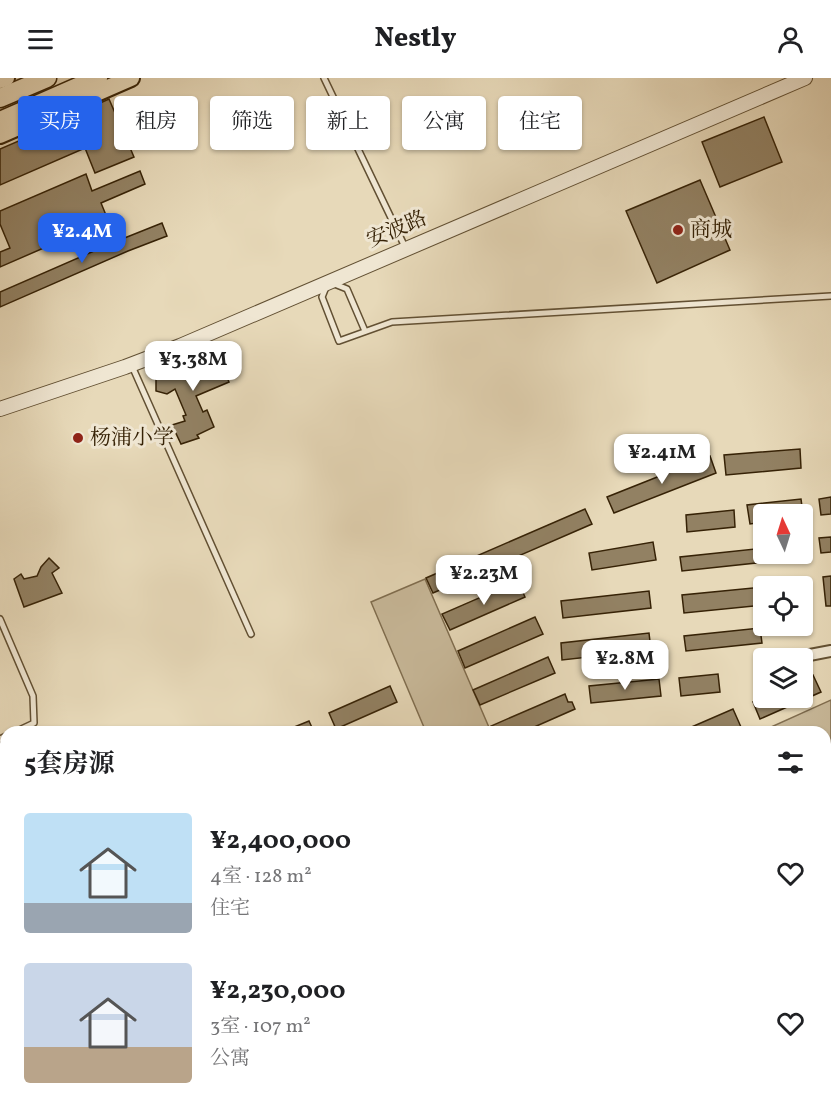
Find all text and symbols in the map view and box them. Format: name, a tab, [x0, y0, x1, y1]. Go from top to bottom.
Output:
text: Nestly	[375, 20, 456, 58]
icon: menu	[24, 23, 57, 56]
icon: person	[774, 23, 807, 56]
chip: 买房	[18, 96, 102, 150]
chip: 租房	[114, 96, 198, 150]
chip: 筛选	[210, 96, 294, 150]
chip: 新上	[306, 96, 390, 150]
chip: 公寓	[402, 96, 486, 150]
chip: 住宅	[498, 96, 582, 150]
street label: 安波路	[362, 204, 432, 256]
pin: ¥2.4M	[40, 213, 124, 264]
place label: 商城	[690, 216, 732, 245]
text: ¥2.4M	[52, 218, 112, 246]
marker: 商城	[671, 223, 685, 237]
pin: ¥3.38M	[144, 341, 242, 392]
text: ¥3.38M	[159, 346, 227, 374]
place label: 杨浦小学	[90, 424, 174, 453]
marker: 杨浦小学	[71, 431, 85, 445]
pin: ¥2.41M	[613, 434, 711, 485]
text: ¥2.41M	[628, 439, 696, 467]
north arrow	[753, 504, 813, 564]
map controls	[753, 504, 813, 708]
pin: ¥2.23M	[435, 555, 533, 606]
text: ¥2.23M	[450, 560, 518, 588]
button: locate	[753, 576, 813, 636]
pin: ¥2.8M	[583, 640, 667, 691]
text: ¥2.8M	[596, 645, 654, 673]
button: layers	[753, 648, 813, 708]
icon: filters	[774, 746, 807, 779]
text: 5套房源	[24, 747, 115, 783]
text: ¥2,400,000	[210, 823, 351, 859]
icon: home	[72, 837, 144, 909]
icon: heart	[774, 857, 807, 890]
text: 4室 · 128 m²	[210, 863, 312, 891]
text: 住宅	[210, 895, 250, 923]
text: ¥2,230,000	[210, 973, 346, 1009]
icon: home	[72, 987, 144, 1059]
icon: heart	[774, 1007, 807, 1040]
text: 3室 · 107 m²	[210, 1013, 311, 1041]
text: 公寓	[210, 1045, 250, 1073]

